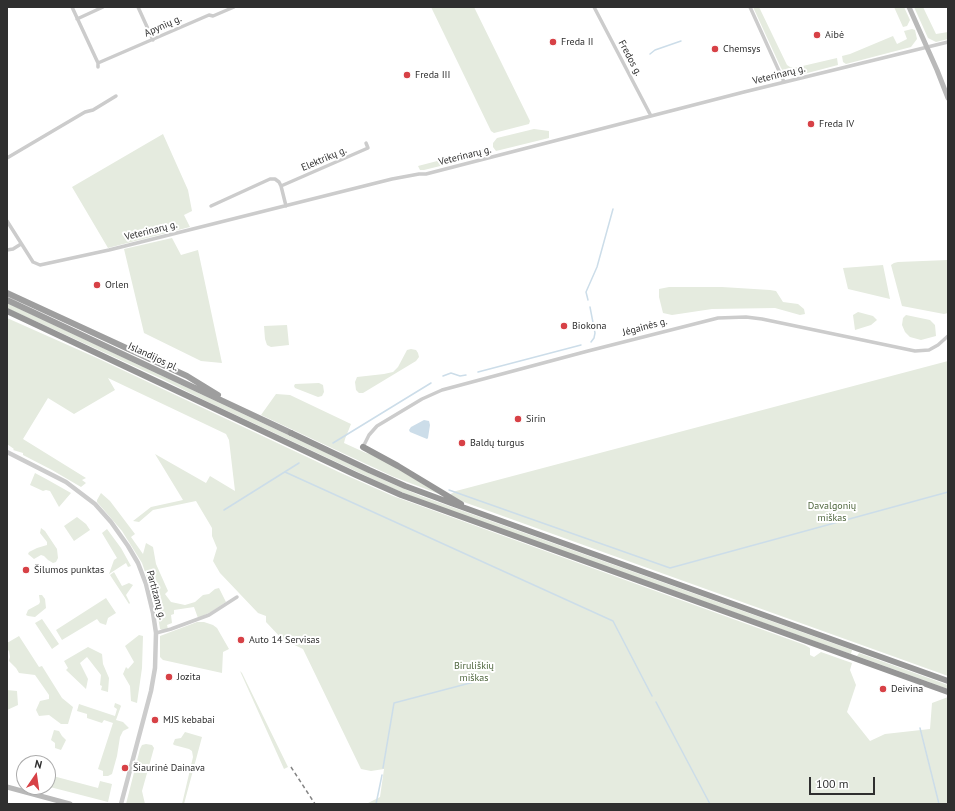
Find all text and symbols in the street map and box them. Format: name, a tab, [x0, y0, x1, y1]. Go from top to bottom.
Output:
street label: Apynių g.	[143, 12, 183, 40]
place label: Aibė	[825, 29, 844, 41]
marker: Aibė	[812, 30, 822, 40]
place label: Freda II	[561, 36, 593, 48]
marker: Freda II	[548, 37, 558, 47]
street label: Fredos g.	[616, 38, 644, 78]
place label: Chemsys	[723, 43, 760, 55]
marker: Chemsys	[710, 44, 720, 54]
street label: Veterinarų g.	[751, 63, 807, 87]
place label: Freda III	[415, 69, 450, 81]
marker: Freda III	[402, 70, 412, 80]
place label: Freda IV	[819, 118, 854, 130]
marker: Freda IV	[806, 119, 816, 129]
street label: Elektrikų g.	[300, 144, 348, 174]
street label: Veterinarų g.	[437, 144, 493, 168]
street label: Veterinarų g.	[123, 219, 179, 243]
place label: Orlen	[105, 279, 129, 291]
marker: Orlen	[92, 280, 102, 290]
street label: Jėgainės g.	[621, 315, 669, 339]
place label: Biokona	[572, 320, 606, 332]
marker: Biokona	[559, 321, 569, 331]
street label: Islandijos pl.	[126, 340, 180, 374]
place label: Sirin	[526, 413, 546, 425]
marker: Sirin	[513, 414, 523, 424]
place label: Baldų turgus	[470, 437, 524, 449]
marker: Baldų turgus	[457, 438, 467, 448]
park label: Davalgonių miškas	[808, 500, 856, 524]
place label: Šilumos punktas	[34, 564, 104, 576]
marker: Šilumos punktas	[21, 565, 31, 575]
street label: Partizanų g.	[144, 569, 168, 621]
place label: Auto 14 Servisas	[249, 634, 320, 646]
marker: Auto 14 Servisas	[236, 635, 246, 645]
park label: Biruliškių miškas	[454, 660, 494, 684]
place label: Jozita	[177, 671, 201, 683]
marker: Jozita	[164, 672, 174, 682]
place label: Deivina	[891, 683, 923, 695]
marker: Deivina	[878, 684, 888, 694]
place label: MJS kebabai	[163, 714, 215, 726]
marker: MJS kebabai	[150, 715, 160, 725]
north arrow	[16, 755, 56, 795]
text: N	[33, 757, 44, 772]
place label: Šiaurinė Dainava	[133, 762, 205, 774]
marker: Šiaurinė Dainava	[120, 763, 130, 773]
scale bar	[811, 769, 877, 795]
text: 100 m	[816, 776, 849, 791]

